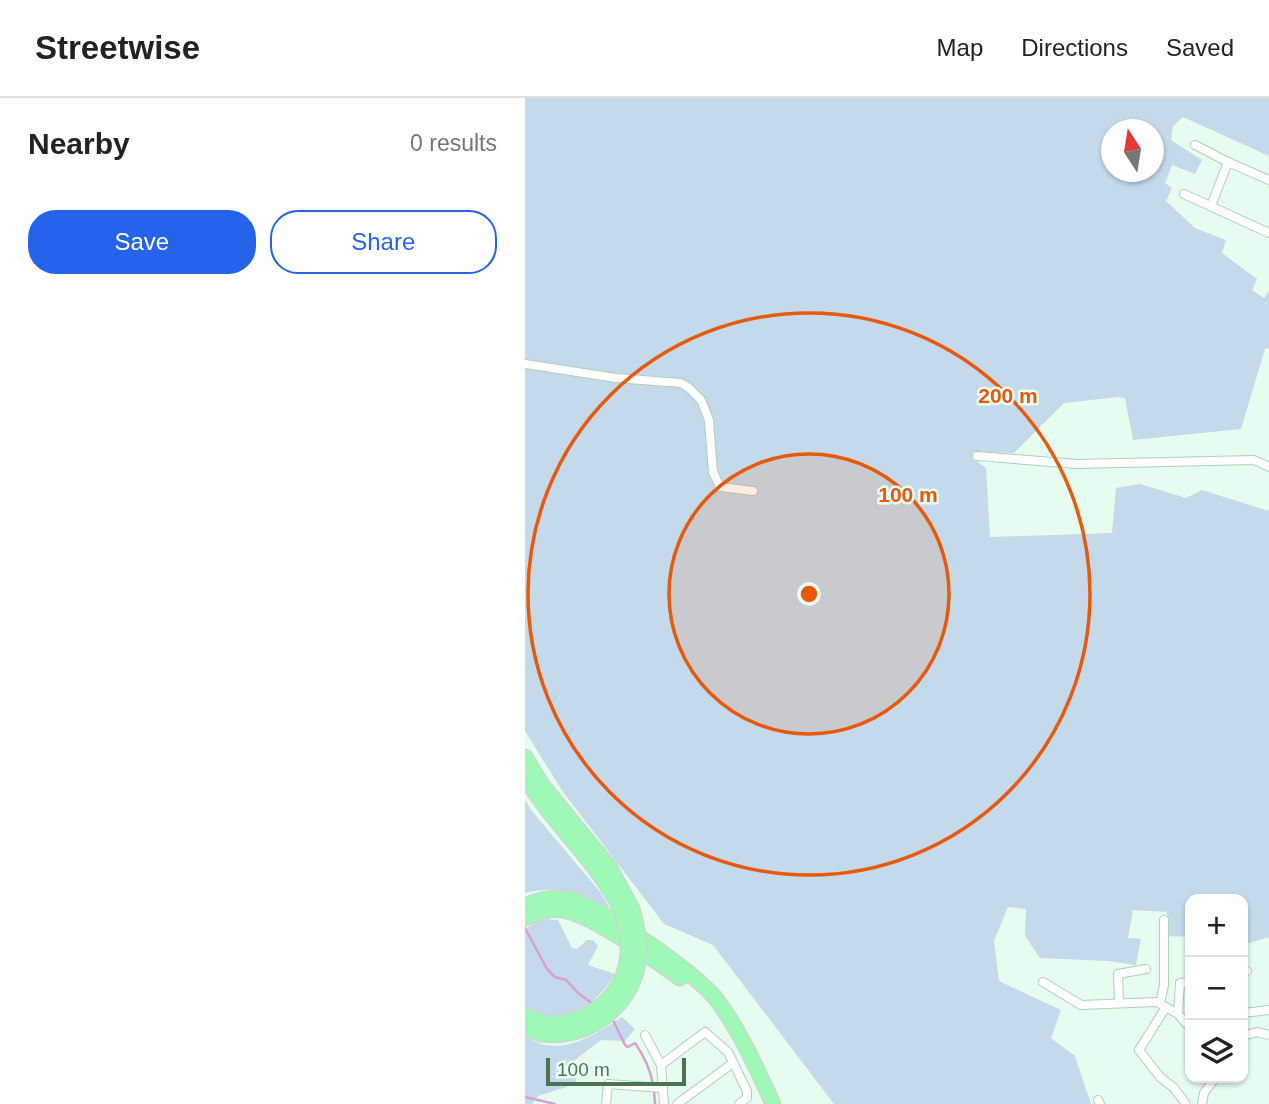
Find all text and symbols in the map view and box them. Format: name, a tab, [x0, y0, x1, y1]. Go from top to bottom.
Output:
text: Streetwise	[35, 29, 200, 66]
text: Map	[937, 34, 983, 61]
text: Directions	[1021, 34, 1128, 61]
text: Saved	[1166, 34, 1234, 61]
north arrow	[1101, 119, 1164, 182]
text: Nearby	[28, 127, 130, 160]
text: 0 results	[410, 130, 497, 156]
button: Save	[28, 210, 256, 274]
button: Share	[270, 210, 497, 274]
text: 200 m	[978, 384, 1038, 407]
text: 100 m	[878, 483, 938, 506]
centre of rings	[797, 582, 821, 606]
map controls	[1185, 894, 1248, 1083]
button: +	[1185, 894, 1248, 957]
button: −	[1185, 957, 1248, 1020]
button: layers	[1185, 1020, 1248, 1083]
scale bar	[546, 1055, 686, 1087]
text: 100 m	[557, 1059, 610, 1080]

